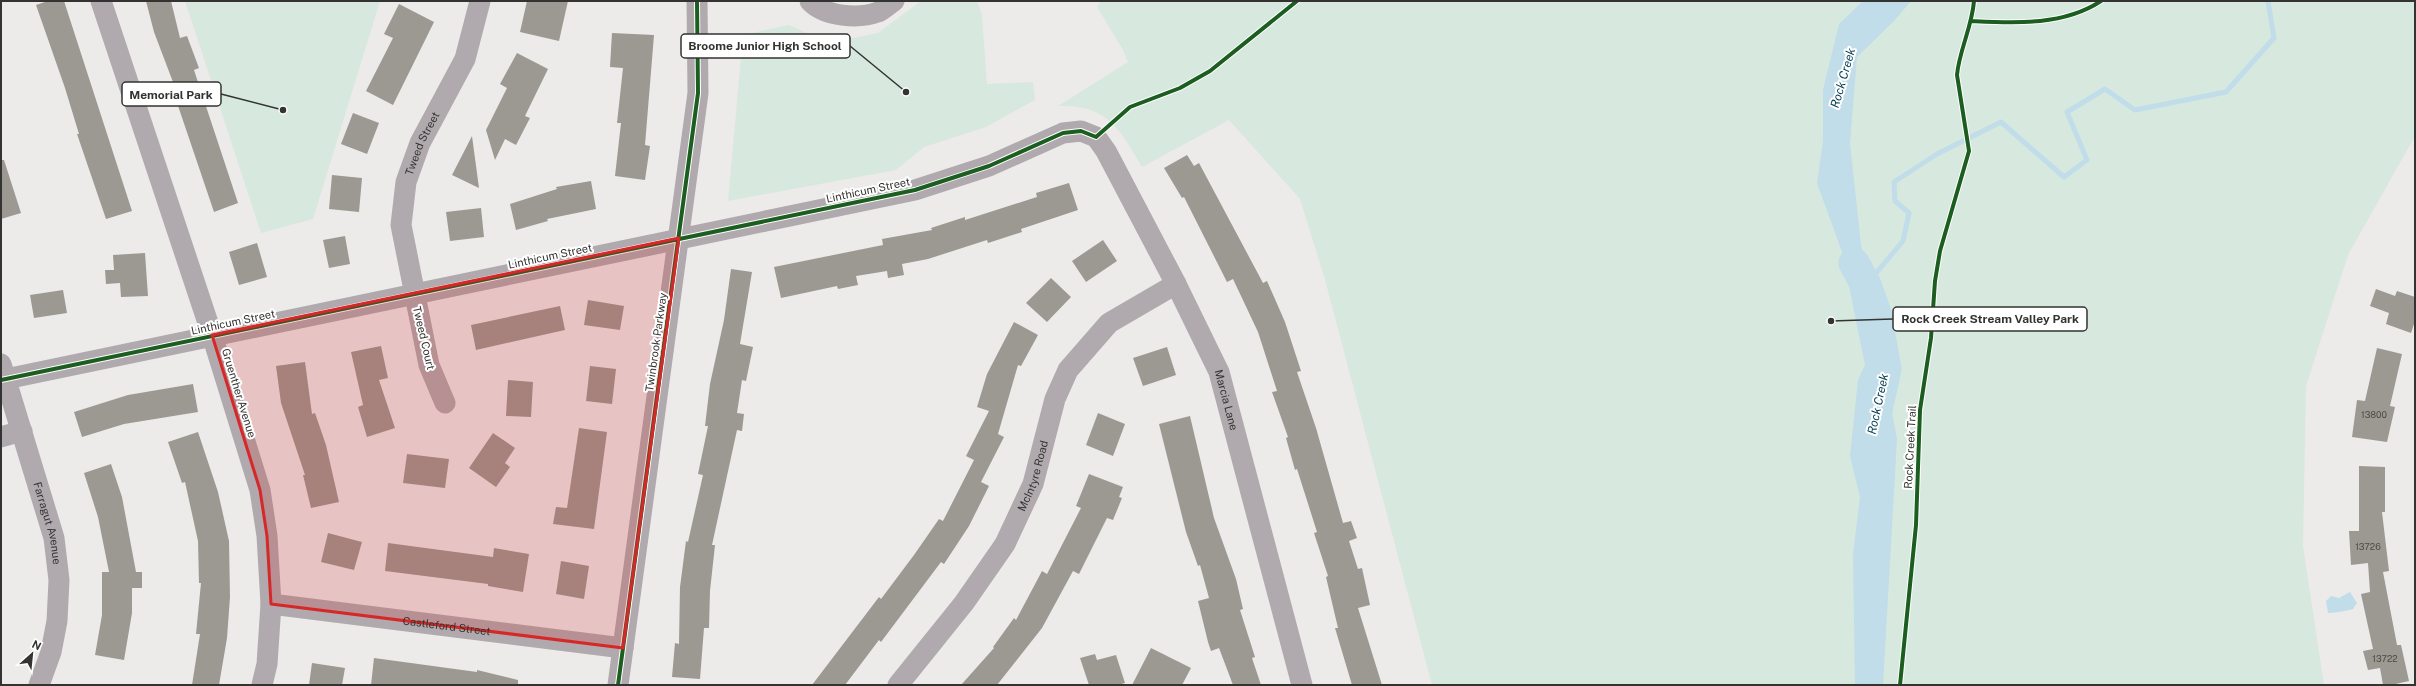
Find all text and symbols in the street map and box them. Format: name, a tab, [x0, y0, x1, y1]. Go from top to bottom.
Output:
callout: Broome Junior High School	[681, 34, 850, 58]
text: Broome Junior High School	[688, 39, 842, 53]
water label: Rock Creek	[1828, 46, 1858, 110]
callout: Memorial Park	[122, 82, 221, 106]
text: Memorial Park	[129, 88, 213, 102]
street label: Tweed Street	[403, 110, 442, 177]
street label: Linthicum Street	[825, 175, 911, 205]
street label: Linthicum Street	[507, 241, 593, 271]
street label: Twinbrook Parkway	[643, 292, 669, 392]
street label: Tweed Court	[411, 305, 437, 371]
street label: Linthicum Street	[190, 307, 276, 337]
callout: Rock Creek Stream Valley Park	[1893, 307, 2087, 331]
text: Rock Creek Stream Valley Park	[1901, 312, 2079, 326]
street label: Gruenther Avenue	[220, 347, 258, 439]
street label: Marcia Lane	[1213, 368, 1240, 432]
water label: Rock Creek	[1865, 372, 1891, 436]
street label: Rock Creek Trail	[1902, 405, 1918, 489]
house number: 13800	[2361, 409, 2387, 420]
street label: McIntyre Road	[1015, 439, 1050, 513]
street label: Farragut Avenue	[31, 480, 63, 565]
house number: 13726	[2355, 541, 2381, 552]
street label: Castleford Street	[402, 615, 491, 637]
north arrow	[12, 634, 52, 674]
text: N	[30, 638, 43, 652]
house number: 13722	[2372, 653, 2398, 664]

